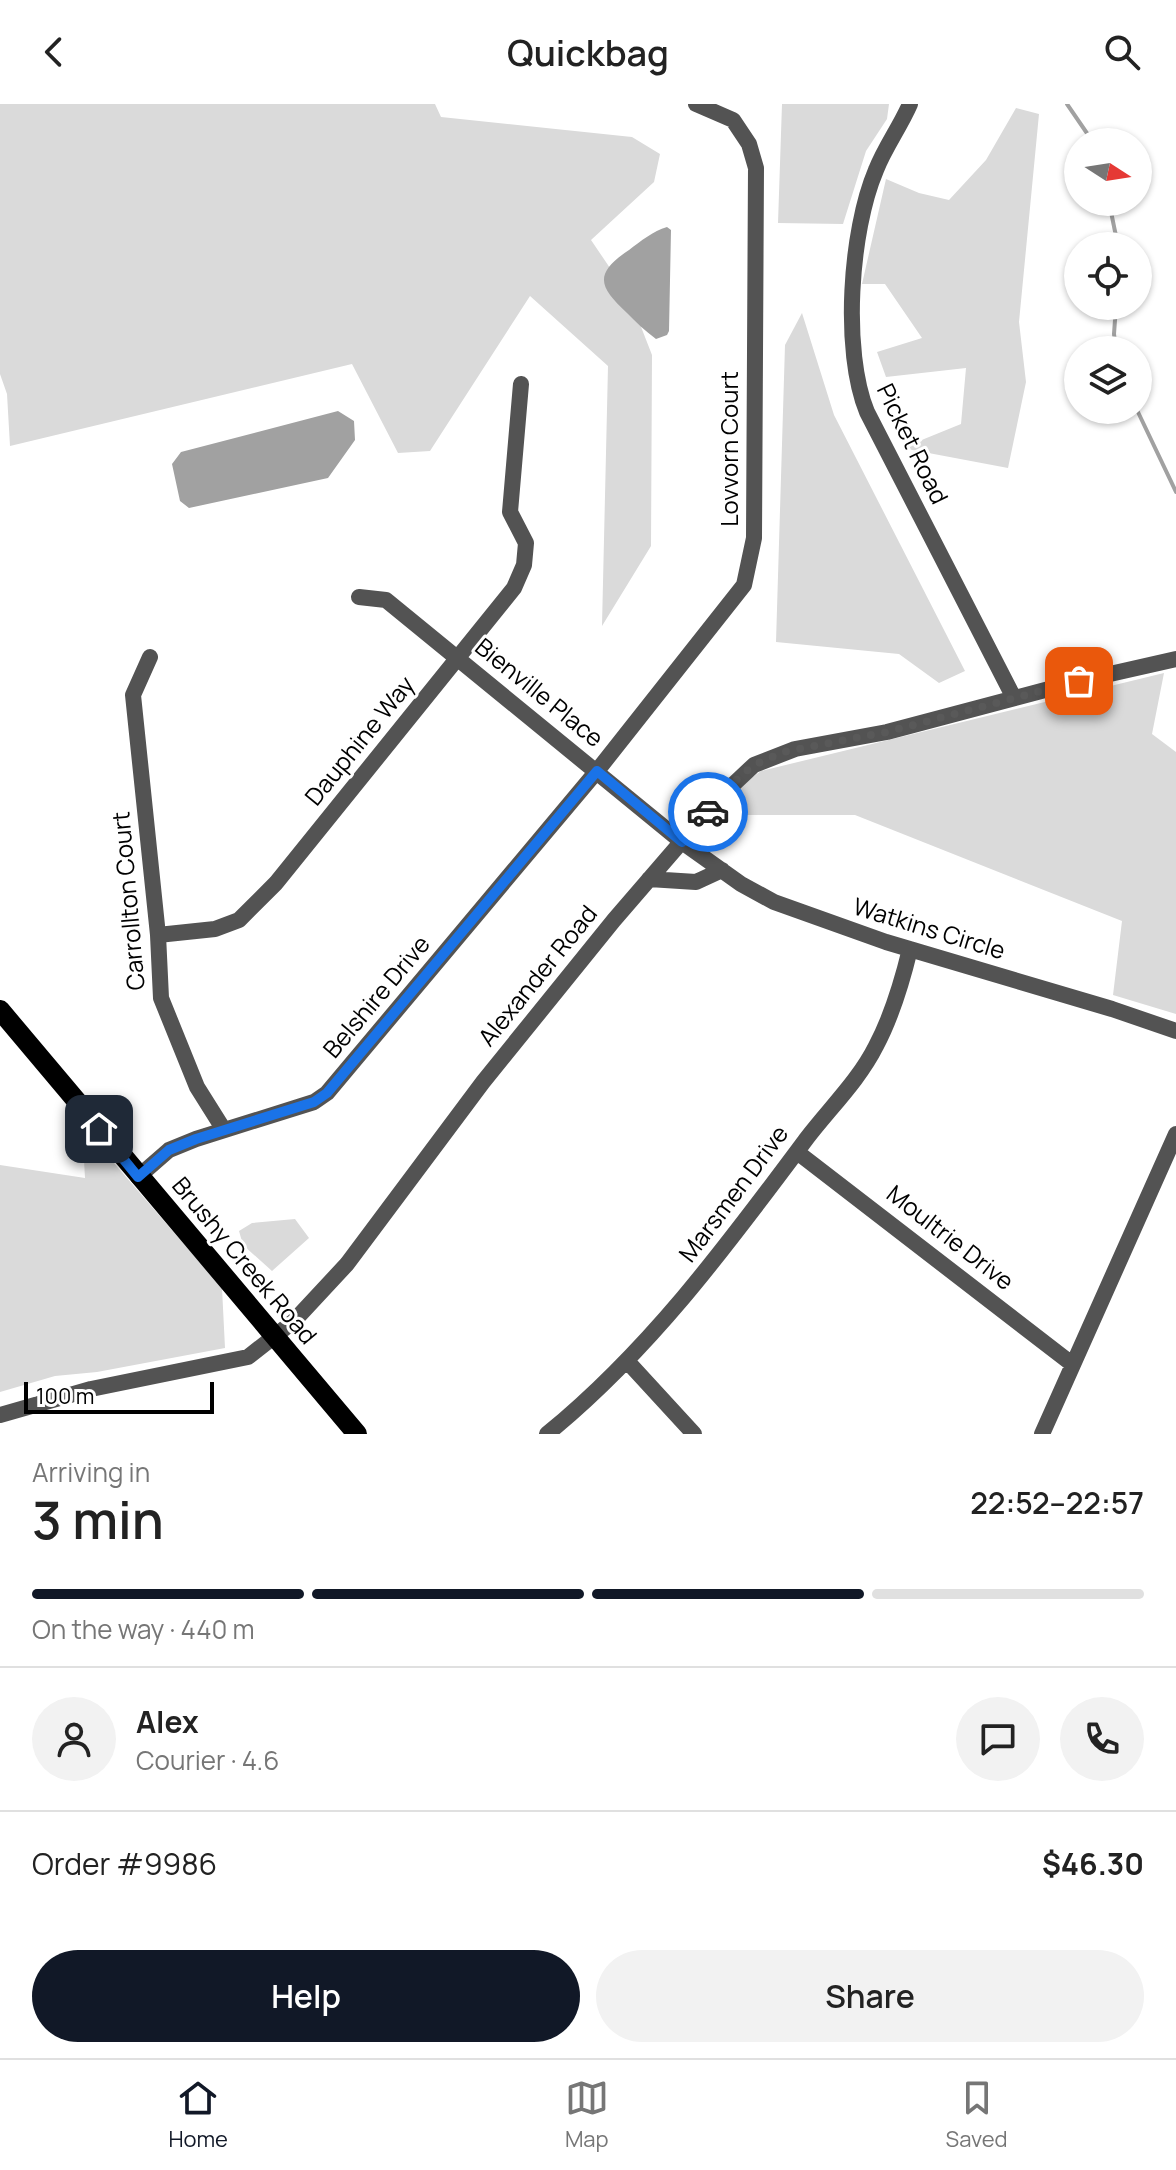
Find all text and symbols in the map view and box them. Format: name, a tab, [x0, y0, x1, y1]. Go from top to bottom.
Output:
text: Quickbag	[507, 28, 669, 77]
icon: back	[32, 30, 76, 74]
icon: search	[1100, 30, 1144, 74]
north arrow	[1064, 128, 1152, 216]
map controls	[1064, 128, 1152, 424]
button: locate	[1064, 232, 1152, 320]
button: layers	[1064, 336, 1152, 424]
street label: Lovvorn Court	[712, 371, 745, 527]
street label: Picket Road	[870, 378, 957, 509]
street label: Bienville Place	[469, 630, 611, 754]
pin	[1045, 647, 1113, 715]
icon: bag	[1057, 659, 1101, 703]
street label: Dauphine Way	[296, 668, 421, 812]
courier	[668, 772, 748, 852]
icon: car	[686, 790, 730, 834]
street label: Carrollton Court	[103, 810, 152, 992]
street label: Watkins Circle	[849, 889, 1009, 966]
street label: Alexander Road	[470, 898, 604, 1053]
street label: Belshire Drive	[315, 928, 437, 1064]
pin	[65, 1095, 133, 1163]
icon: home	[77, 1107, 121, 1151]
street label: Marsmen Drive	[670, 1118, 795, 1268]
street label: Brushy Creek Road	[165, 1169, 325, 1351]
street label: Moultrie Drive	[880, 1177, 1021, 1297]
scale bar	[24, 1378, 214, 1414]
text: 100 m	[36, 1381, 94, 1411]
text: Arriving in	[32, 1454, 150, 1490]
text: 22:52–22:57	[970, 1482, 1144, 1523]
text: 3 min	[32, 1484, 164, 1555]
text: On the way · 440 m	[32, 1611, 255, 1647]
button: person	[32, 1697, 116, 1781]
button: chat	[956, 1697, 1040, 1781]
button: phone	[1060, 1697, 1144, 1781]
text: Alex	[136, 1701, 199, 1742]
text: Courier · 4.6	[136, 1742, 279, 1778]
text: Order #9986	[32, 1843, 217, 1884]
text: $46.30	[1042, 1843, 1144, 1884]
button: Help	[32, 1950, 580, 2042]
button: Share	[596, 1950, 1144, 2042]
tab: Home	[168, 2076, 228, 2154]
tab: Map	[565, 2076, 609, 2154]
tab: Saved	[946, 2076, 1008, 2154]

